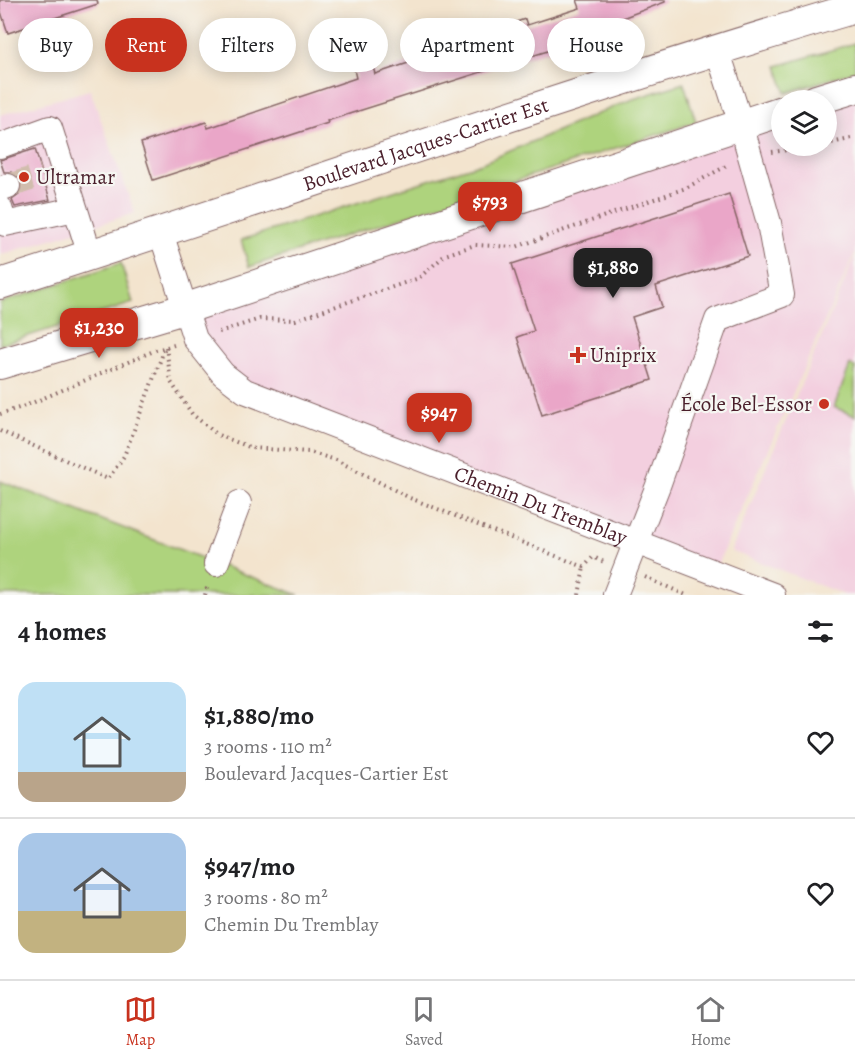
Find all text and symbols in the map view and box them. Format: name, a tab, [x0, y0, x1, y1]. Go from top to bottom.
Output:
chip: Buy	[18, 18, 93, 72]
chip: Rent	[105, 18, 187, 72]
chip: Filters	[199, 18, 296, 72]
chip: New	[308, 18, 388, 72]
chip: Apartment	[400, 18, 535, 72]
chip: House	[547, 18, 645, 72]
map controls	[771, 90, 837, 156]
button: layers	[771, 90, 837, 156]
street label: Boulevard Jacques-Cartier Est	[299, 91, 552, 198]
place label: Ultramar	[36, 163, 115, 191]
marker: Ultramar	[17, 170, 31, 184]
pin: $793	[454, 182, 526, 233]
text: $793	[472, 188, 508, 215]
pin: $1,880	[564, 248, 662, 299]
text: $1,880	[587, 254, 639, 281]
pin: $1,230	[50, 308, 148, 359]
text: $1,230	[74, 314, 124, 341]
place label: Uniprix	[590, 341, 656, 369]
marker: Uniprix	[571, 348, 585, 362]
place label: École Bel-Essor	[680, 390, 812, 418]
pin: $947	[403, 393, 475, 444]
marker: École Bel-Essor	[817, 397, 831, 411]
text: $947	[421, 399, 457, 426]
street label: Chemin Du Tremblay	[450, 459, 632, 552]
text: 4 homes	[18, 614, 107, 649]
icon: filters	[804, 615, 837, 648]
text: $1,880/mo	[204, 698, 314, 733]
icon: home	[66, 706, 138, 778]
icon: heart	[804, 726, 837, 759]
text: 3 rooms · 110 m²	[204, 733, 332, 760]
text: Boulevard Jacques-Cartier Est	[204, 760, 448, 787]
text: $947/mo	[204, 849, 295, 884]
icon: home	[66, 857, 138, 929]
icon: heart	[804, 877, 837, 910]
text: 3 rooms · 80 m²	[204, 884, 328, 911]
text: Chemin Du Tremblay	[204, 911, 378, 938]
tab: Map	[124, 993, 157, 1051]
tab: Saved	[405, 993, 443, 1051]
tab: Home	[691, 993, 731, 1051]

